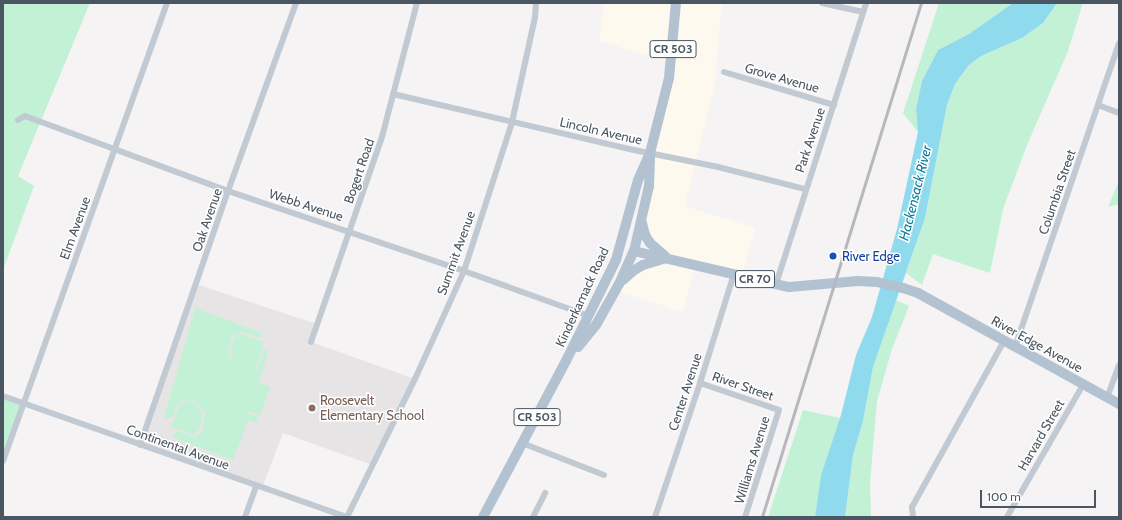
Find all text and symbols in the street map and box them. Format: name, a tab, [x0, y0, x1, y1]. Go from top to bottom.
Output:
road number: CR 503	[649, 39, 697, 59]
street label: Grove Avenue	[743, 60, 821, 96]
street label: Park Avenue	[792, 106, 828, 174]
street label: Lincoln Avenue	[558, 114, 644, 148]
street label: Bogert Road	[341, 136, 377, 206]
water label: Hackensack River	[895, 144, 935, 242]
street label: Columbia Street	[1035, 147, 1079, 237]
street label: Oak Avenue	[189, 186, 225, 254]
street label: Webb Avenue	[267, 186, 345, 224]
street label: Elm Avenue	[56, 194, 94, 262]
street label: Summit Avenue	[434, 209, 478, 297]
street label: Kinderkamack Road	[552, 245, 612, 349]
place label: River Edge	[842, 248, 900, 264]
marker: River Edge	[827, 250, 839, 262]
road number: CR 70	[734, 269, 776, 289]
street label: River Edge Avenue	[989, 312, 1085, 376]
street label: Center Avenue	[665, 351, 705, 433]
street label: River Street	[710, 368, 776, 404]
place label: Roosevelt Elementary School	[320, 393, 424, 424]
street label: Harvard Street	[1014, 397, 1068, 473]
marker: Roosevelt Elementary School	[307, 403, 317, 413]
road number: CR 503	[513, 407, 561, 427]
street label: Williams Avenue	[731, 414, 773, 506]
street label: Continental Avenue	[124, 421, 232, 473]
scale bar	[982, 482, 1098, 508]
text: 100 m	[987, 489, 1021, 504]

